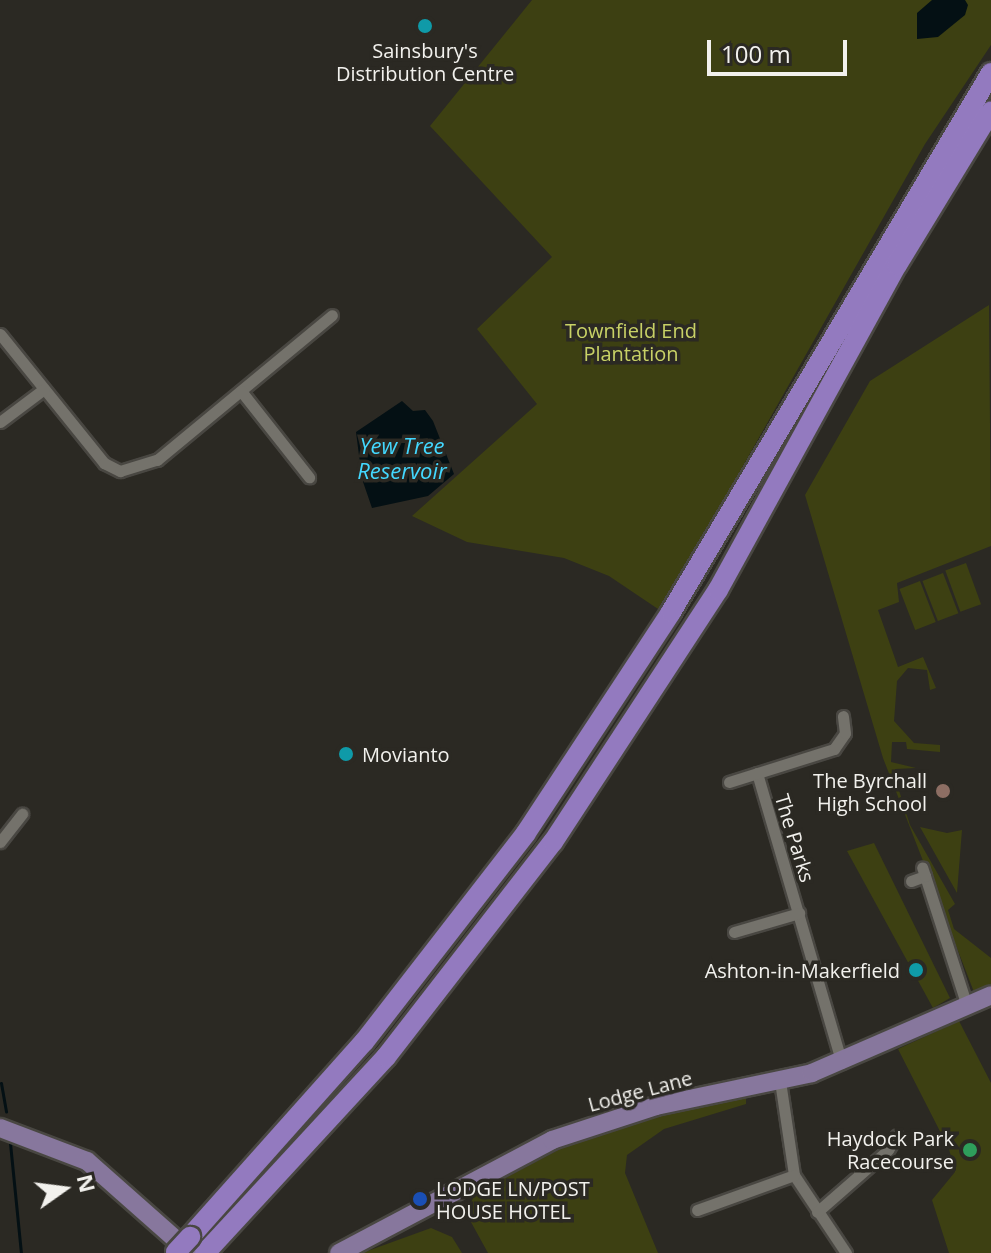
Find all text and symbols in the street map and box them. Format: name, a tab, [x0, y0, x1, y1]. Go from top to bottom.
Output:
marker: Sainsbury's Distribution Centre	[416, 17, 434, 35]
scale bar	[711, 24, 851, 74]
text: 100 m	[721, 37, 791, 70]
place label: Sainsbury's Distribution Centre	[336, 38, 514, 85]
park label: Townfield End Plantation	[565, 318, 697, 365]
water label: Yew Tree Reservoir	[357, 432, 447, 484]
place label: Movianto	[362, 742, 450, 766]
marker: Movianto	[337, 745, 355, 763]
place label: The Byrchall High School	[813, 768, 927, 815]
marker: The Byrchall High School	[934, 782, 952, 800]
street label: The Parks	[770, 791, 820, 885]
place label: Ashton-in-Makerfield	[705, 958, 900, 982]
marker: Ashton-in-Makerfield	[907, 961, 925, 979]
street label: Lodge Lane	[585, 1066, 695, 1116]
place label: Haydock Park Racecourse	[827, 1126, 954, 1173]
marker: Haydock Park Racecourse	[961, 1141, 979, 1159]
north arrow	[24, 1149, 104, 1229]
text: N	[71, 1171, 104, 1195]
place label: LODGE LN/POST HOUSE HOTEL	[436, 1176, 590, 1223]
marker: LODGE LN/POST HOUSE HOTEL	[411, 1190, 429, 1208]

